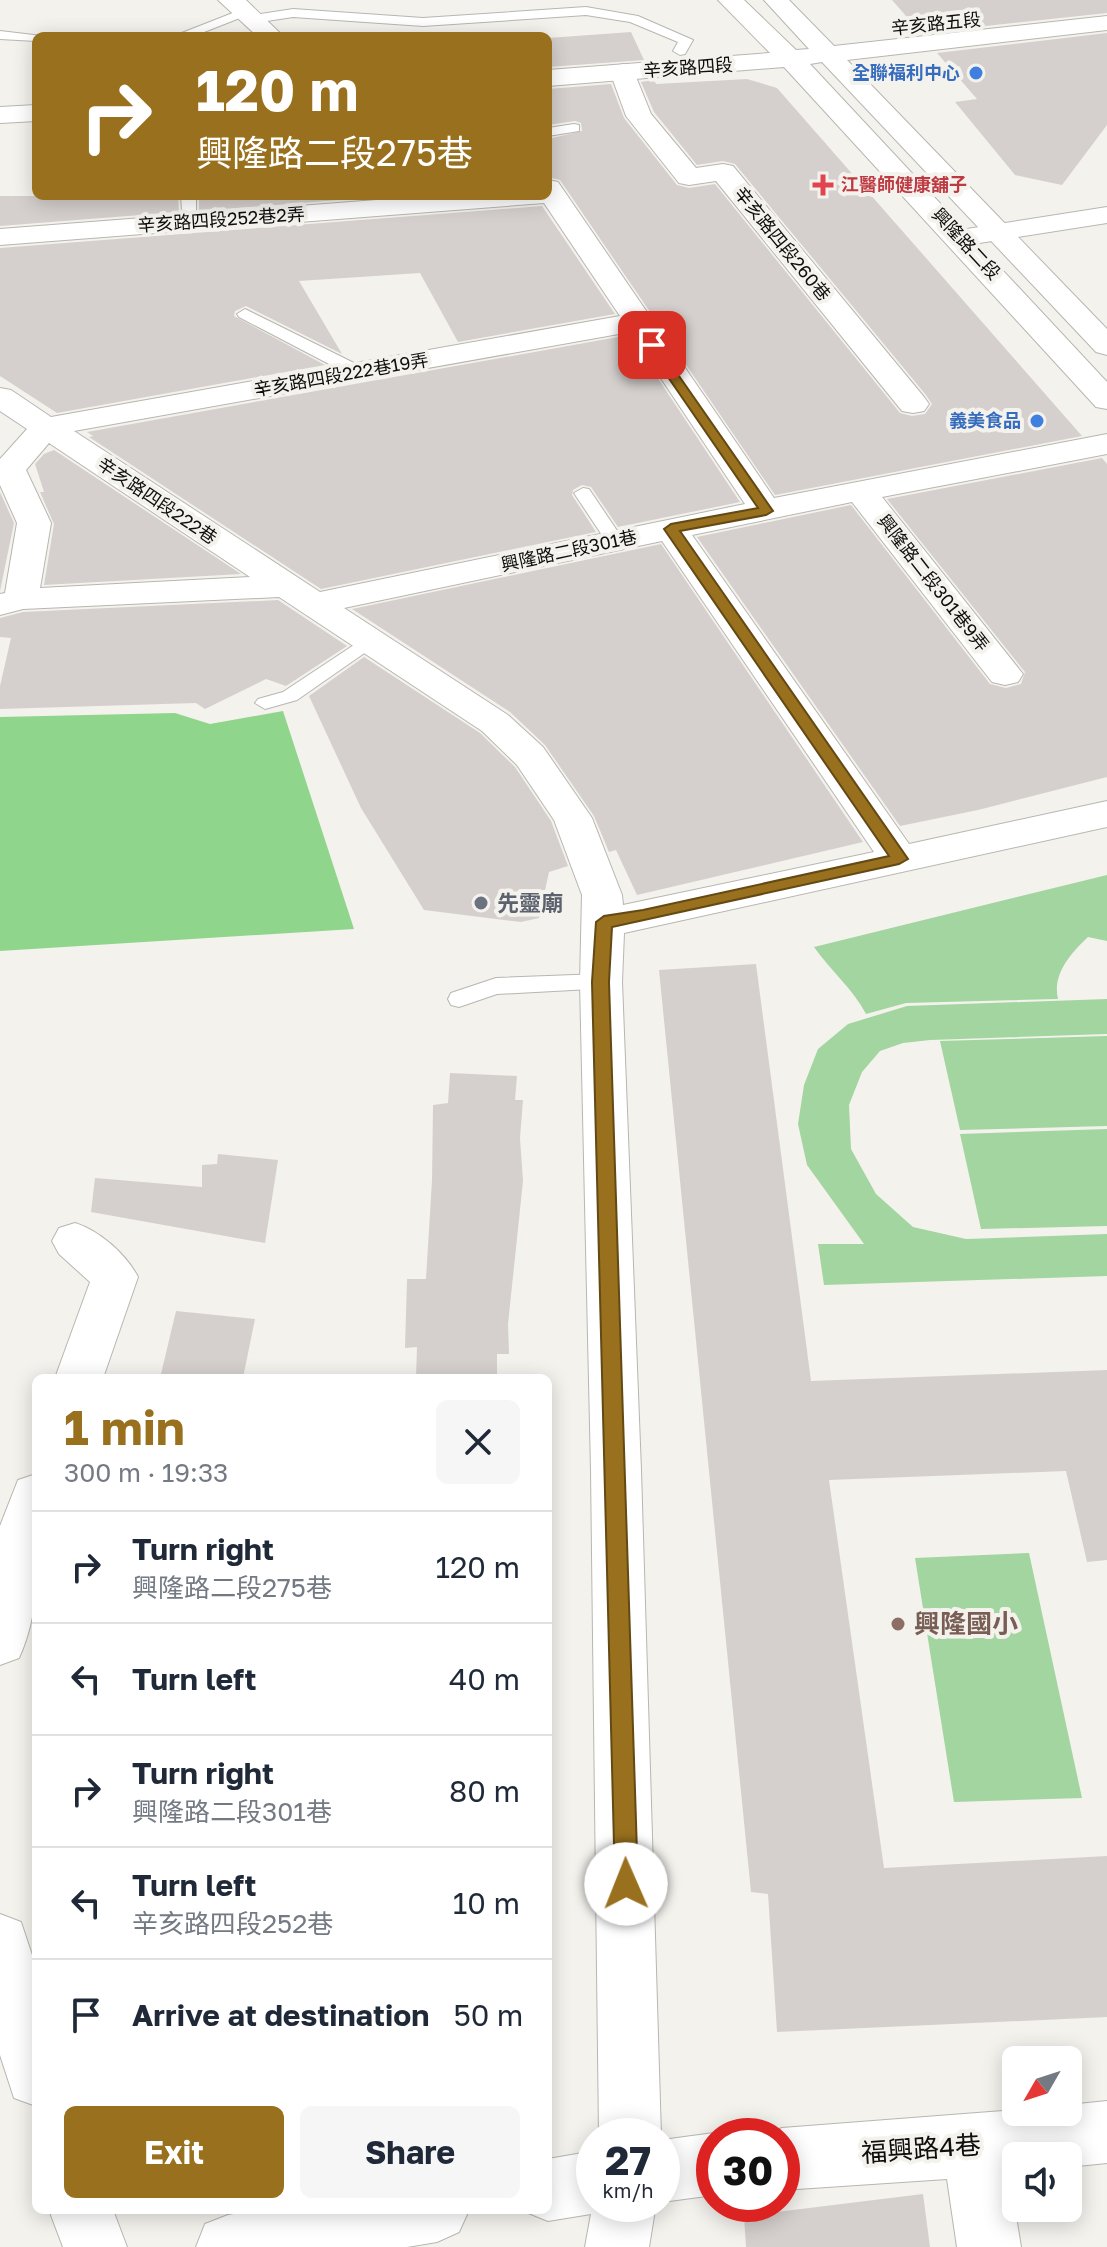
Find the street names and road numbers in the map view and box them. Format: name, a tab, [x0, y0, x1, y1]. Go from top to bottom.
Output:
street label: 辛亥路五段	[890, 7, 982, 39]
street label: 辛亥路四段	[642, 53, 734, 81]
street label: 辛亥路四段260巷	[730, 182, 836, 305]
street label: 辛亥路四段252巷2弄	[136, 202, 305, 236]
street label: 興隆路二段	[928, 203, 1005, 284]
street label: 辛亥路四段222巷19弄	[252, 348, 430, 400]
street label: 辛亥路四段222巷	[94, 452, 221, 548]
street label: 興隆路二段301巷9弄	[874, 510, 994, 655]
street label: 興隆路二段301巷	[499, 525, 639, 575]
street label: 福興路4巷	[860, 2129, 982, 2168]

